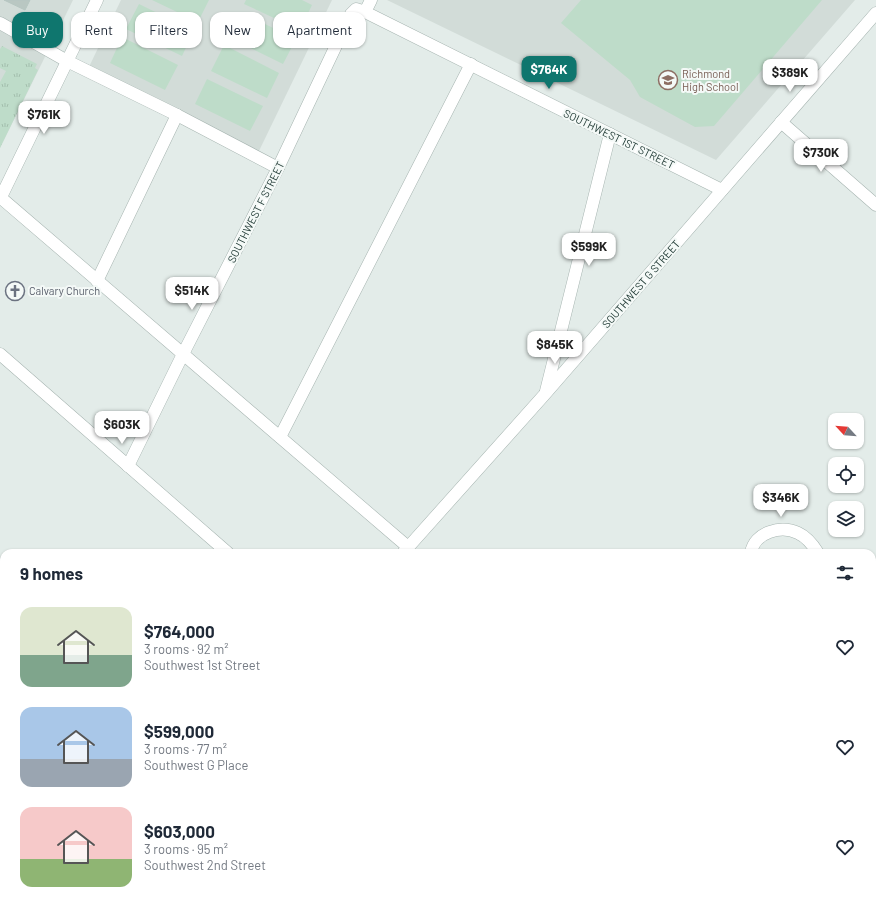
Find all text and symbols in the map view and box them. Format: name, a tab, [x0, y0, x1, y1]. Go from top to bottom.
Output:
chip: Buy	[12, 12, 63, 48]
chip: Rent	[71, 12, 127, 48]
chip: Filters	[135, 12, 202, 48]
chip: New	[210, 12, 265, 48]
chip: Apartment	[273, 12, 366, 48]
pin: $764K	[521, 56, 577, 90]
pin: $389K	[762, 59, 818, 93]
text: $764K	[531, 61, 567, 77]
text: $389K	[772, 64, 808, 80]
place label: Richmond High School	[682, 67, 739, 93]
school or university icon: Richmond High School	[657, 69, 679, 91]
pin: $761K	[16, 101, 72, 135]
text: $761K	[27, 106, 61, 122]
street label: SOUTHWEST 1ST STREET	[562, 106, 677, 171]
pin: $730K	[793, 139, 849, 173]
text: $730K	[803, 144, 839, 160]
street label: SOUTHWEST F STREET	[224, 159, 287, 265]
pin: $599K	[561, 233, 617, 267]
street label: SOUTHWEST G STREET	[599, 237, 682, 330]
text: $599K	[571, 238, 607, 254]
pin: $514K	[164, 277, 220, 311]
church icon: Calvary Church	[4, 280, 26, 302]
text: $514K	[175, 282, 209, 298]
place label: Calvary Church	[29, 284, 100, 297]
pin: $845K	[527, 331, 583, 365]
text: $845K	[536, 336, 574, 352]
pin: $603K	[94, 411, 150, 445]
north arrow	[828, 413, 864, 449]
map controls	[828, 413, 864, 537]
text: $603K	[104, 416, 141, 432]
button: locate	[828, 457, 864, 493]
pin: $346K	[753, 484, 809, 518]
text: $346K	[762, 489, 800, 505]
button: layers	[828, 501, 864, 537]
icon: filters	[834, 562, 856, 584]
text: 9 homes	[20, 563, 83, 583]
text: $764,000	[144, 621, 215, 641]
icon: home	[52, 623, 100, 671]
icon: heart	[834, 636, 856, 658]
text: 3 rooms · 92 m²	[144, 641, 228, 657]
text: Southwest 1st Street	[144, 657, 260, 673]
text: $599,000	[144, 721, 214, 741]
icon: home	[52, 723, 100, 771]
icon: heart	[834, 736, 856, 758]
text: 3 rooms · 77 m²	[144, 741, 227, 757]
text: Southwest G Place	[144, 757, 248, 773]
text: $603,000	[144, 821, 215, 841]
icon: home	[52, 823, 100, 871]
icon: heart	[834, 836, 856, 858]
text: 3 rooms · 95 m²	[144, 841, 228, 857]
text: Southwest 2nd Street	[144, 857, 266, 873]

